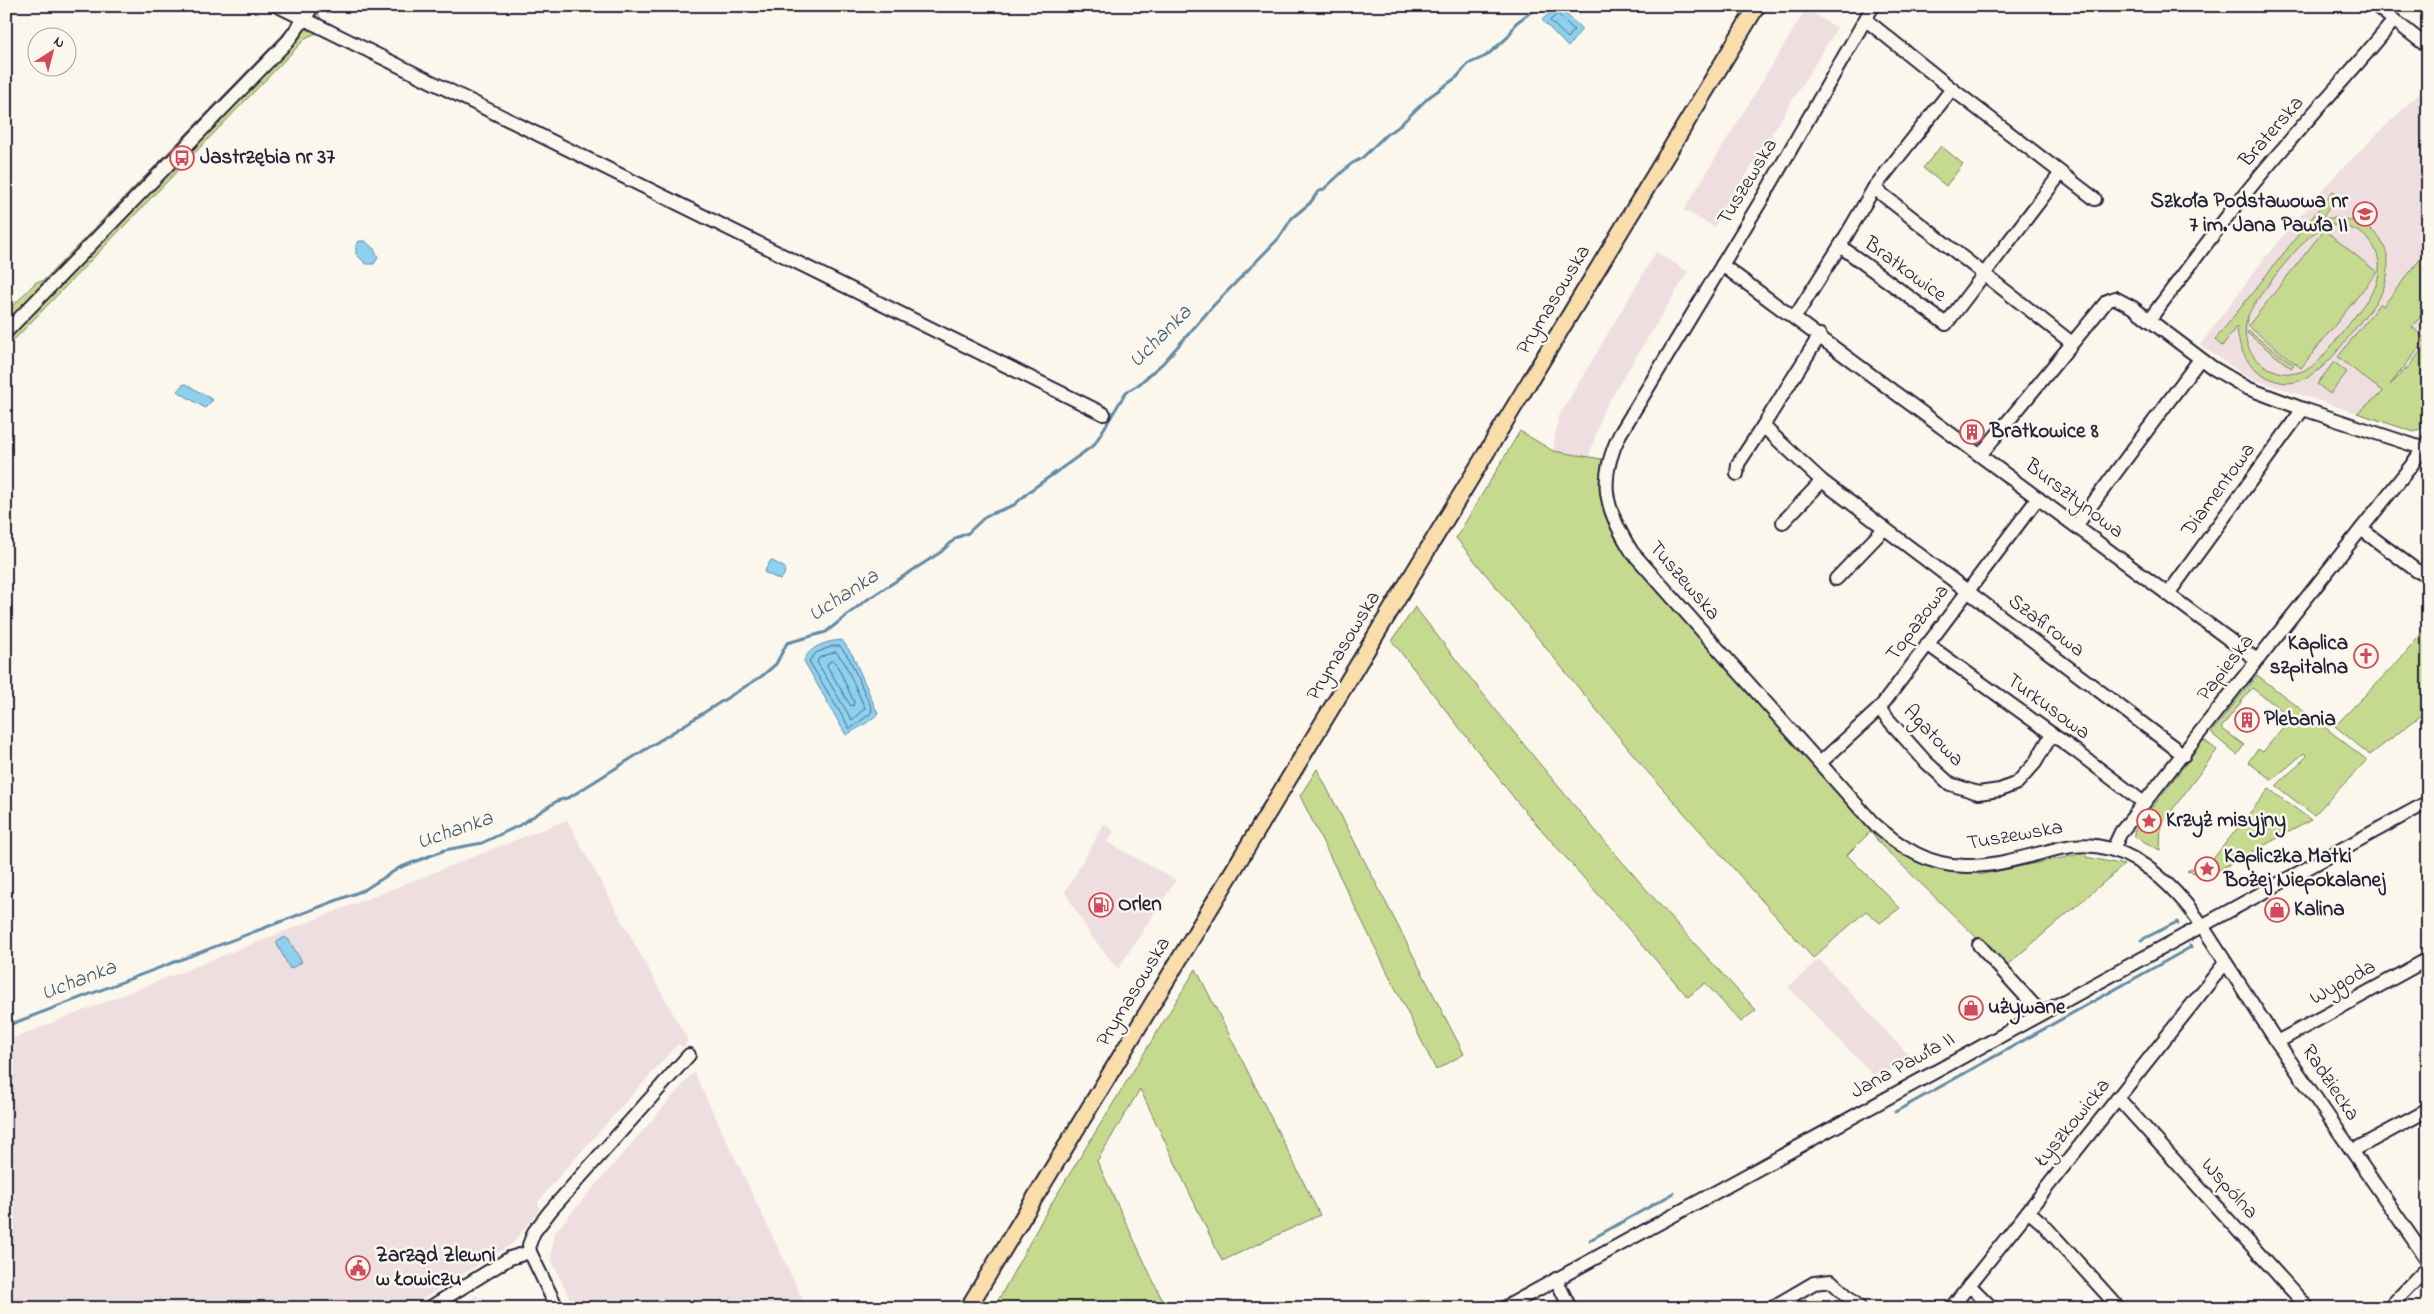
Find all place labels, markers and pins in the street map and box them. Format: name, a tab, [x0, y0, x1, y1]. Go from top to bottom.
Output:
place label: Jastrzębia nr 37	[200, 143, 335, 173]
bus stop icon: Jastrzębia nr 37	[169, 145, 195, 171]
place label: Szkoła Podstawowa nr 7 im. Jana Pawła II	[2150, 187, 2348, 241]
school or university icon: Szkoła Podstawowa nr 7 im. Jana Pawła II	[2352, 201, 2378, 227]
place label: Bratkowice 8	[1989, 417, 2099, 447]
building icon: Bratkowice 8	[1959, 419, 1985, 445]
place label: Kaplica szpitalna	[2270, 629, 2348, 683]
church icon: Kaplica szpitalna	[2353, 643, 2379, 669]
place label: Plebania	[2264, 705, 2336, 735]
building icon: Plebania	[2234, 707, 2260, 733]
place label: Krzyż misyjny	[2166, 806, 2286, 838]
place icon: Krzyż misyjny	[2136, 808, 2162, 834]
place label: Kapliczka Matki Bożej Niepokalanej	[2223, 842, 2386, 896]
place icon: Kapliczka Matki Bożej Niepokalanej	[2194, 856, 2220, 882]
place label: Orlen	[1118, 890, 1162, 920]
fuel station icon: Orlen	[1088, 892, 1114, 918]
place label: Kalina	[2294, 895, 2345, 925]
shop icon: Kalina	[2264, 897, 2290, 923]
place label: używane	[1988, 993, 2066, 1025]
shop icon: używane	[1958, 995, 1984, 1021]
place label: Zarząd Zlewni w Łowiczu	[376, 1241, 496, 1295]
public building icon: Zarząd Zlewni w Łowiczu	[345, 1255, 371, 1281]

